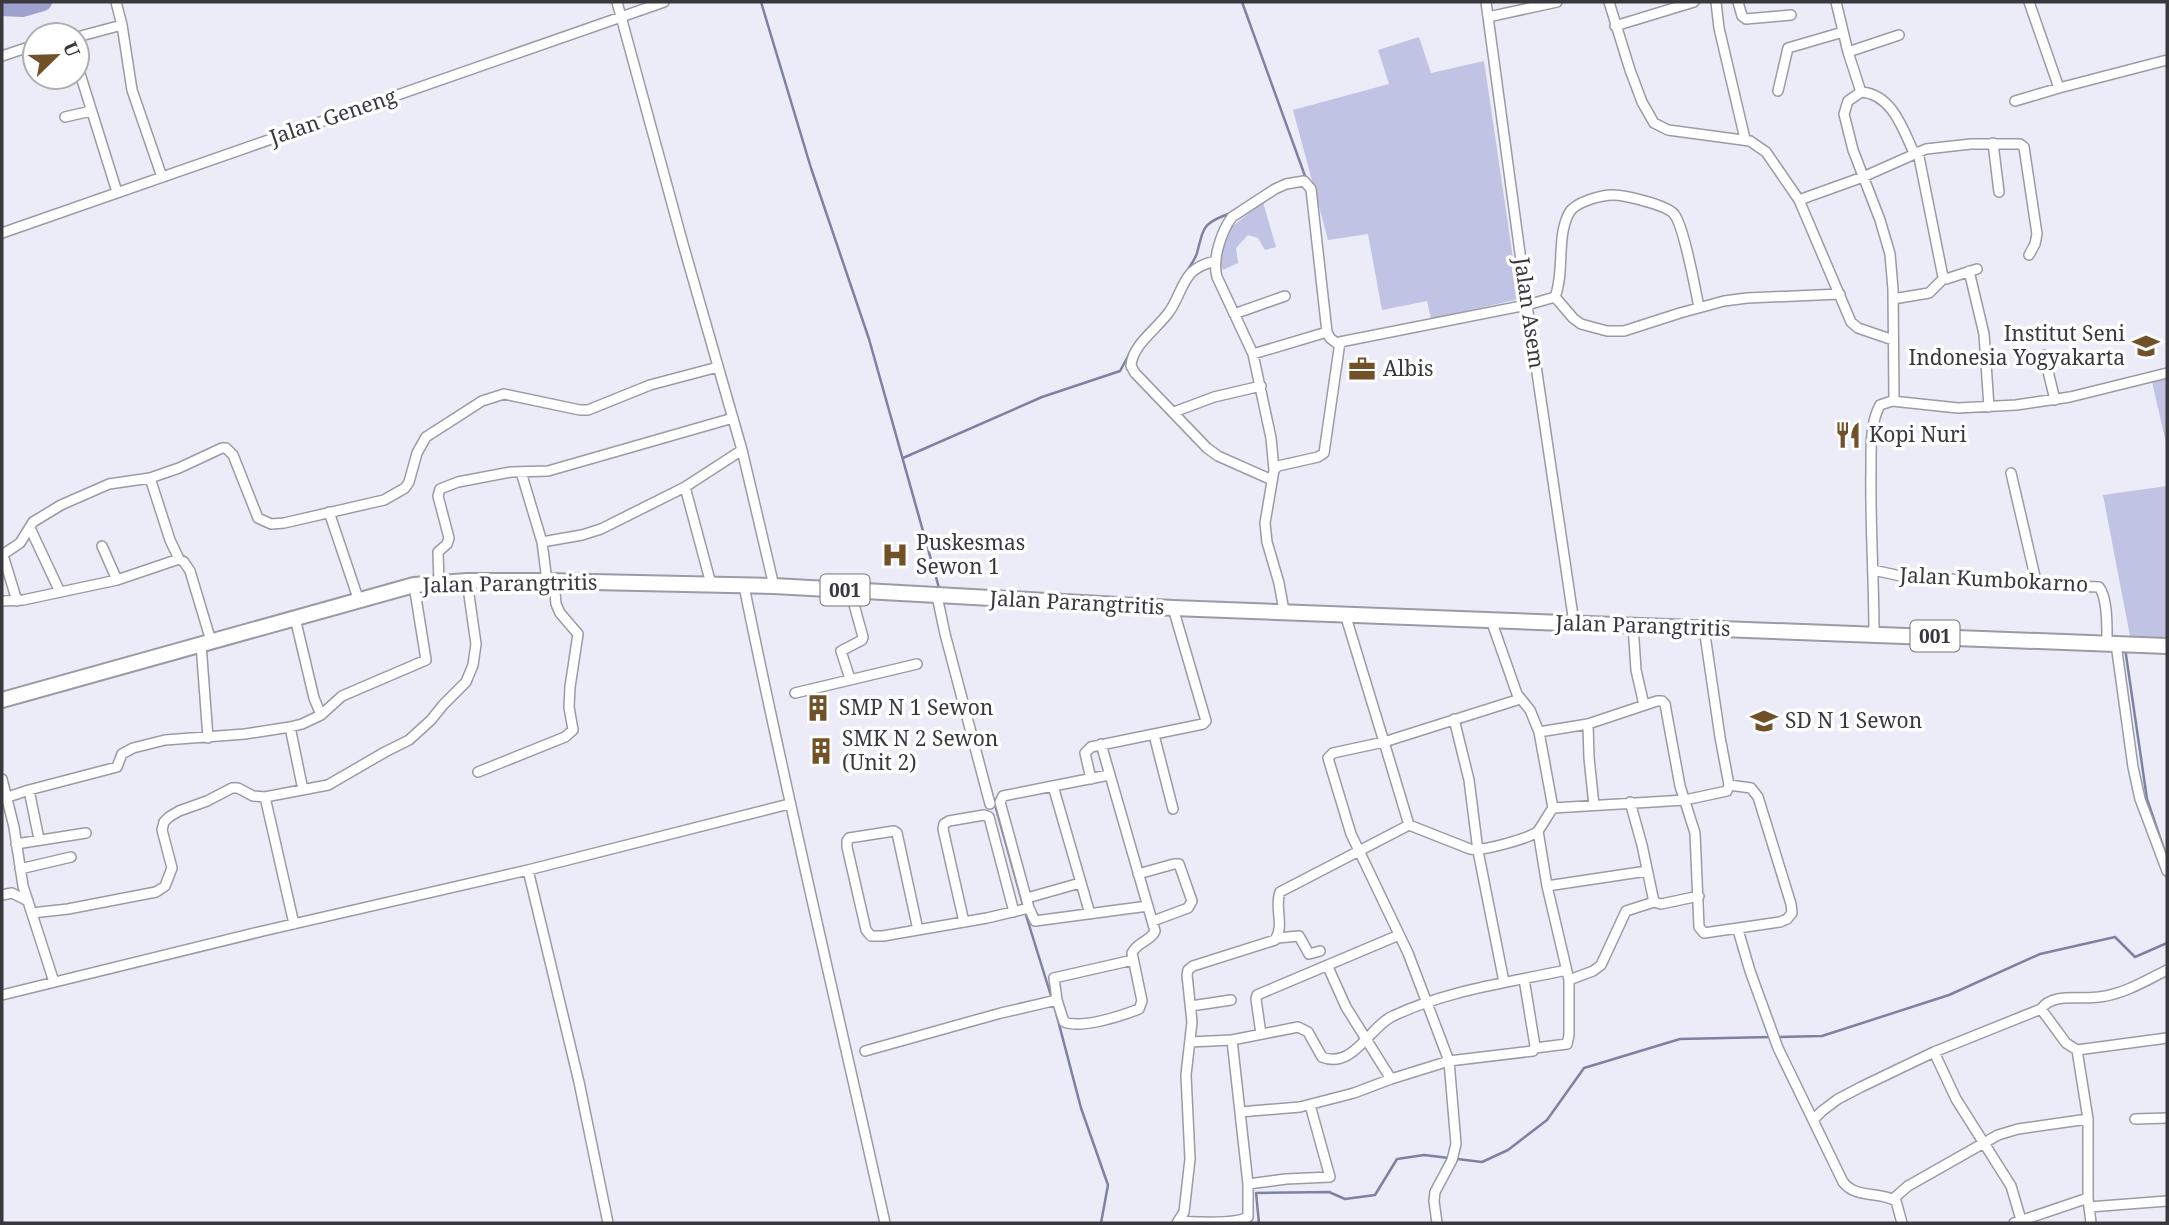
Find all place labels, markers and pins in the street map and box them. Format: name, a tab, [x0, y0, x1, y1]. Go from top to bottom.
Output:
place label: Institut Seni Indonesia Yogyakarta	[1909, 319, 2125, 371]
school or university icon: Institut Seni Indonesia Yogyakarta	[2131, 331, 2161, 361]
office icon: Albis	[1347, 354, 1377, 384]
place label: Albis	[1383, 354, 1433, 382]
restaurant icon: Kopi Nuri	[1833, 420, 1863, 450]
place label: Kopi Nuri	[1869, 420, 1967, 448]
place label: Puskesmas Sewon 1	[916, 528, 1025, 580]
hospital icon: Puskesmas Sewon 1	[880, 540, 910, 570]
building icon: SMP N 1 Sewon	[803, 693, 833, 723]
place label: SMP N 1 Sewon	[839, 693, 993, 721]
school or university icon: SD N 1 Sewon	[1749, 706, 1779, 736]
place label: SD N 1 Sewon	[1785, 706, 1922, 734]
place label: SMK N 2 Sewon (Unit 2)	[842, 724, 998, 776]
building icon: SMK N 2 Sewon (Unit 2)	[806, 736, 836, 766]

